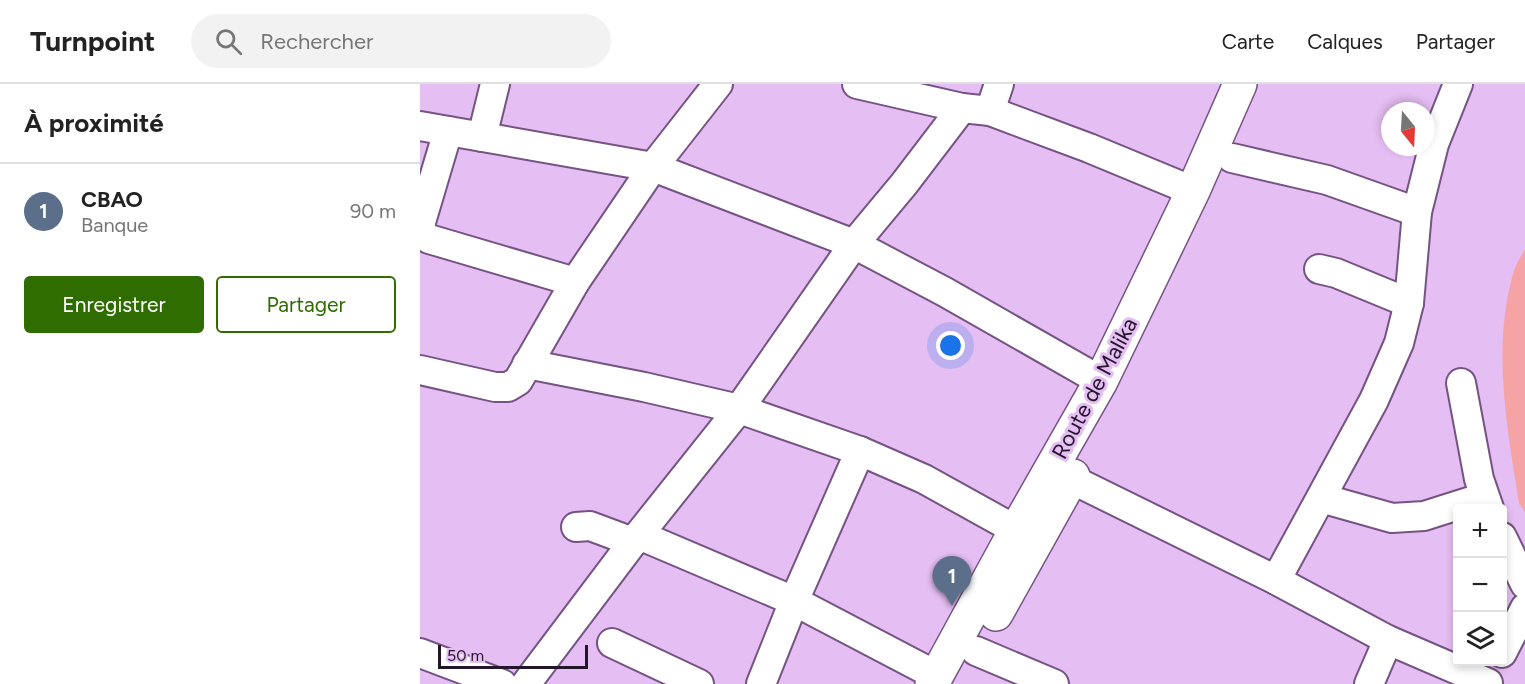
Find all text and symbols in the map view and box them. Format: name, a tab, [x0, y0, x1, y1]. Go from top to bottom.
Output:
search box	[191, 14, 611, 68]
text: Turnpoint	[30, 24, 155, 58]
icon: search	[212, 25, 245, 58]
text: Rechercher	[260, 28, 373, 55]
text: Carte	[1222, 29, 1274, 54]
text: Calques	[1307, 29, 1383, 54]
text: Partager	[1416, 29, 1495, 54]
north arrow	[1381, 102, 1435, 156]
text: À proximité	[24, 107, 164, 139]
text: CBAO	[81, 186, 143, 213]
text: 1	[39, 199, 48, 223]
text: 90 m	[350, 199, 396, 223]
text: Banque	[81, 213, 148, 237]
button: Enregistrer	[24, 276, 204, 333]
button: Partager	[216, 276, 396, 333]
street label: Route de Malika	[1046, 313, 1143, 464]
your location	[936, 331, 965, 360]
map controls	[1453, 504, 1507, 666]
button: +	[1453, 504, 1507, 558]
pin: 1	[932, 556, 972, 606]
button: −	[1453, 558, 1507, 612]
button: layers	[1453, 612, 1507, 666]
scale bar	[438, 642, 588, 670]
text: 50 m	[447, 646, 484, 665]

